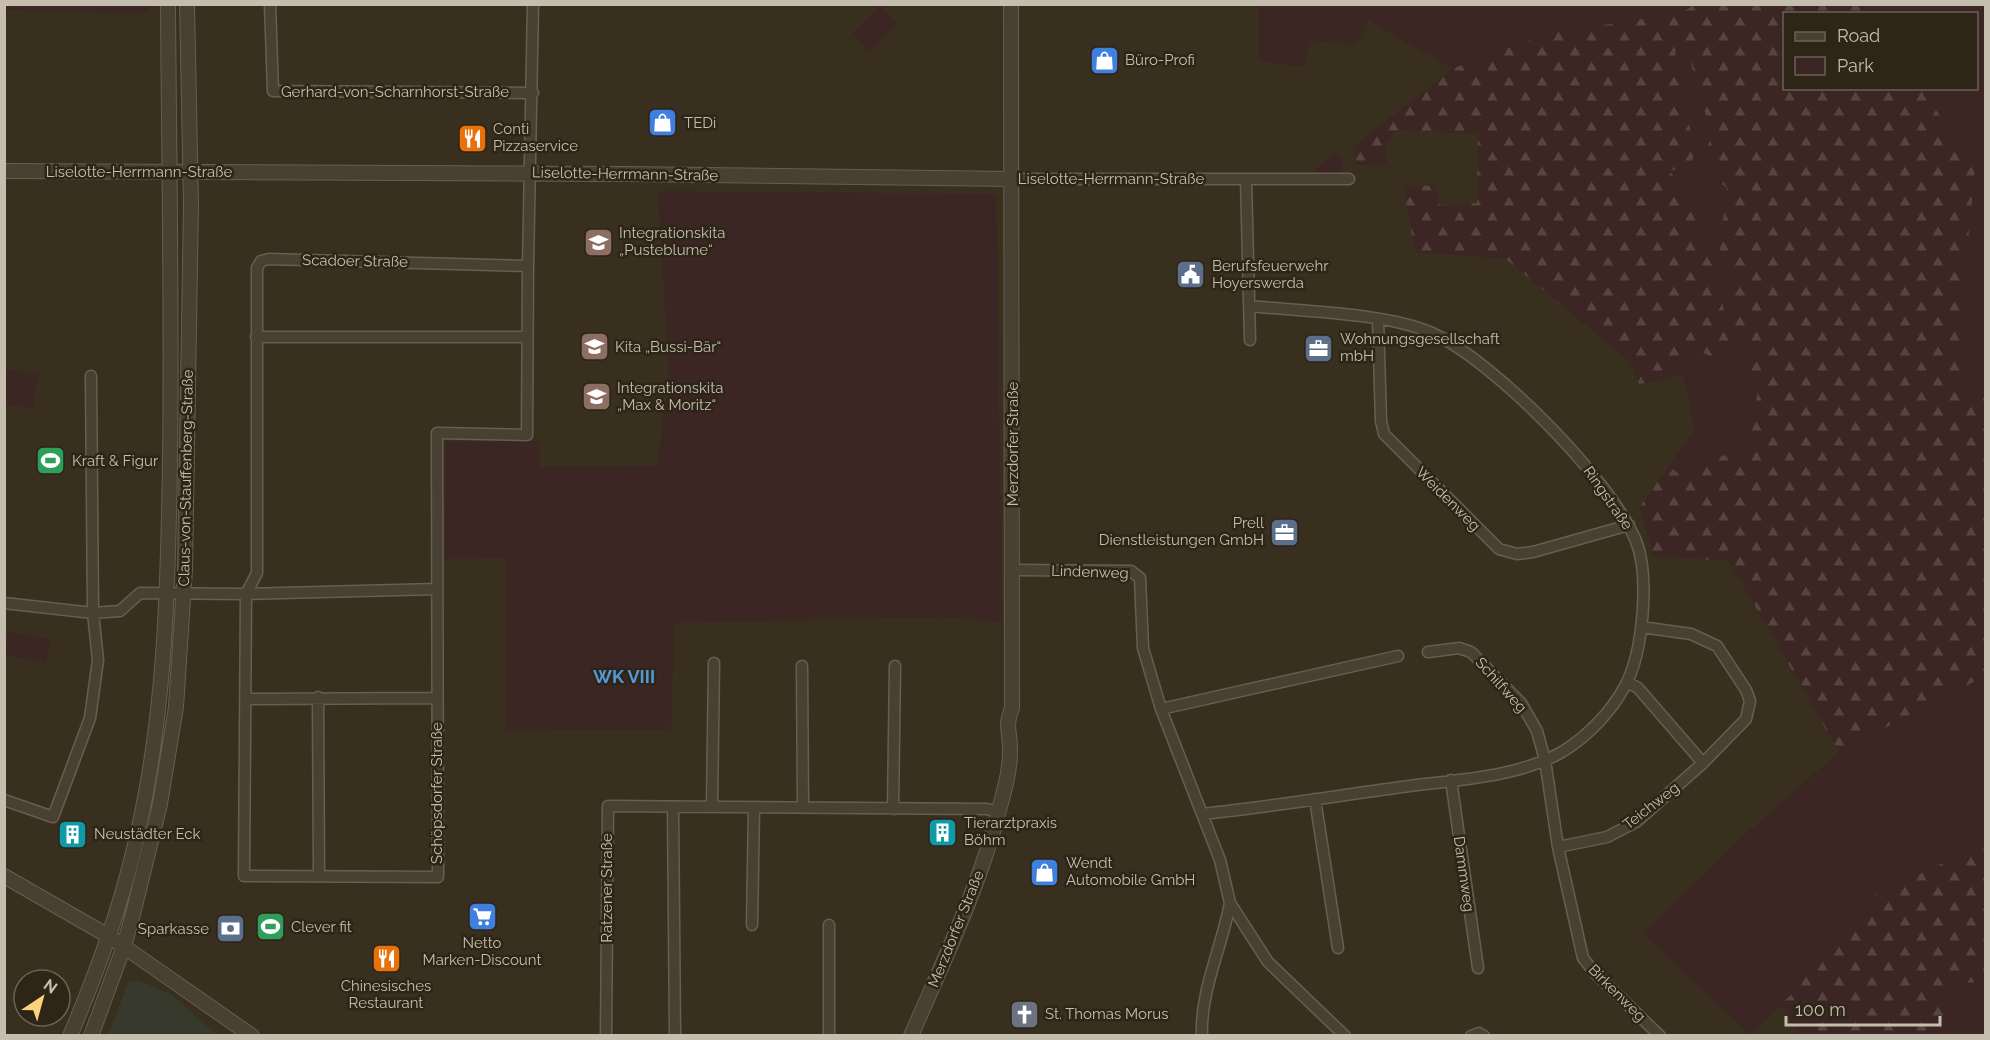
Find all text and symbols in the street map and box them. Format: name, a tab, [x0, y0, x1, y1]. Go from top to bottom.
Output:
legend	[1783, 12, 1978, 90]
text: Road	[1837, 25, 1880, 46]
shop icon: Büro-Profi	[1088, 44, 1120, 76]
place label: Büro-Profi	[1125, 51, 1195, 69]
text: Park	[1837, 55, 1874, 76]
street label: Gerhard-von-Scharnhorst-Straße	[281, 83, 509, 101]
shop icon: TEDi	[647, 107, 679, 139]
place label: TEDi	[684, 114, 716, 132]
place label: Conti Pizzaservice	[493, 120, 578, 155]
restaurant icon: Conti Pizzaservice	[456, 122, 488, 154]
street label: Liselotte-Herrmann-Straße	[46, 163, 232, 181]
street label: Liselotte-Herrmann-Straße	[532, 163, 719, 185]
street label: Liselotte-Herrmann-Straße	[1018, 170, 1204, 188]
place label: Integrationskita „Pusteblume“	[619, 224, 725, 259]
school or university icon: Integrationskita „Pusteblume“	[582, 226, 614, 258]
street label: Scadoer Straße	[302, 251, 408, 271]
place label: Berufsfeuerwehr Hoyerswerda	[1212, 257, 1329, 292]
public building icon: Berufsfeuerwehr Hoyerswerda	[1175, 259, 1207, 291]
place label: Wohnungsgesellschaft mbH	[1340, 330, 1500, 365]
school or university icon: Kita „Bussi-Bär“	[578, 331, 610, 363]
office icon: Wohnungsgesellschaft mbH	[1303, 332, 1335, 364]
place label: Kita „Bussi-Bär“	[615, 338, 721, 356]
street label: Claus-von-Stauffenberg-Straße	[175, 369, 197, 587]
place label: Integrationskita „Max & Moritz“	[617, 379, 723, 414]
school or university icon: Integrationskita „Max & Moritz“	[580, 381, 612, 413]
street label: Merzdorfer Straße	[1004, 382, 1022, 506]
sports icon: Kraft & Figur	[35, 445, 67, 477]
place label: Kraft & Figur	[72, 452, 159, 470]
street label: Weidenweg	[1412, 463, 1484, 535]
street label: Ringstraße	[1579, 463, 1637, 534]
place label: Prell Dienstleistungen GmbH	[1099, 514, 1265, 549]
office icon: Prell Dienstleistungen GmbH	[1269, 516, 1301, 548]
street label: Lindenweg	[1051, 562, 1129, 582]
street label: Schilfweg	[1471, 654, 1531, 716]
district label: WK VIII	[593, 666, 655, 687]
street label: Schöpsdorfer Straße	[428, 722, 446, 864]
street label: Teichweg	[1619, 778, 1683, 834]
place label: Tierarztpraxis Böhm	[964, 814, 1057, 849]
building icon: Tierarztpraxis Böhm	[927, 816, 959, 848]
building icon: Neustädter Eck	[57, 818, 89, 850]
place label: Neustädter Eck	[94, 825, 201, 843]
street label: Ratzener Straße	[598, 833, 616, 943]
street label: Dammweg	[1450, 835, 1478, 913]
place label: Wendt Automobile GmbH	[1066, 854, 1195, 889]
shop icon: Wendt Automobile GmbH	[1029, 856, 1061, 888]
street label: Merzdorfer Straße	[924, 868, 988, 990]
supermarket icon: Netto Marken-Discount	[466, 900, 498, 932]
sports icon: Clever fit	[254, 911, 286, 943]
bank icon: Sparkasse	[214, 913, 246, 945]
place label: Clever fit	[291, 918, 352, 936]
place label: Sparkasse	[138, 920, 209, 938]
place label: Netto Marken-Discount	[423, 934, 541, 969]
restaurant icon: Chinesisches Restaurant	[370, 943, 402, 975]
street label: Birkenweg	[1585, 961, 1649, 1025]
north arrow	[12, 968, 72, 1028]
text: N	[40, 975, 61, 998]
place label: Chinesisches Restaurant	[341, 977, 431, 1012]
scale bar	[1786, 989, 1940, 1027]
church icon: St. Thomas Morus	[1008, 998, 1040, 1030]
text: 100 m	[1795, 999, 1846, 1020]
place label: St. Thomas Morus	[1045, 1005, 1168, 1023]

